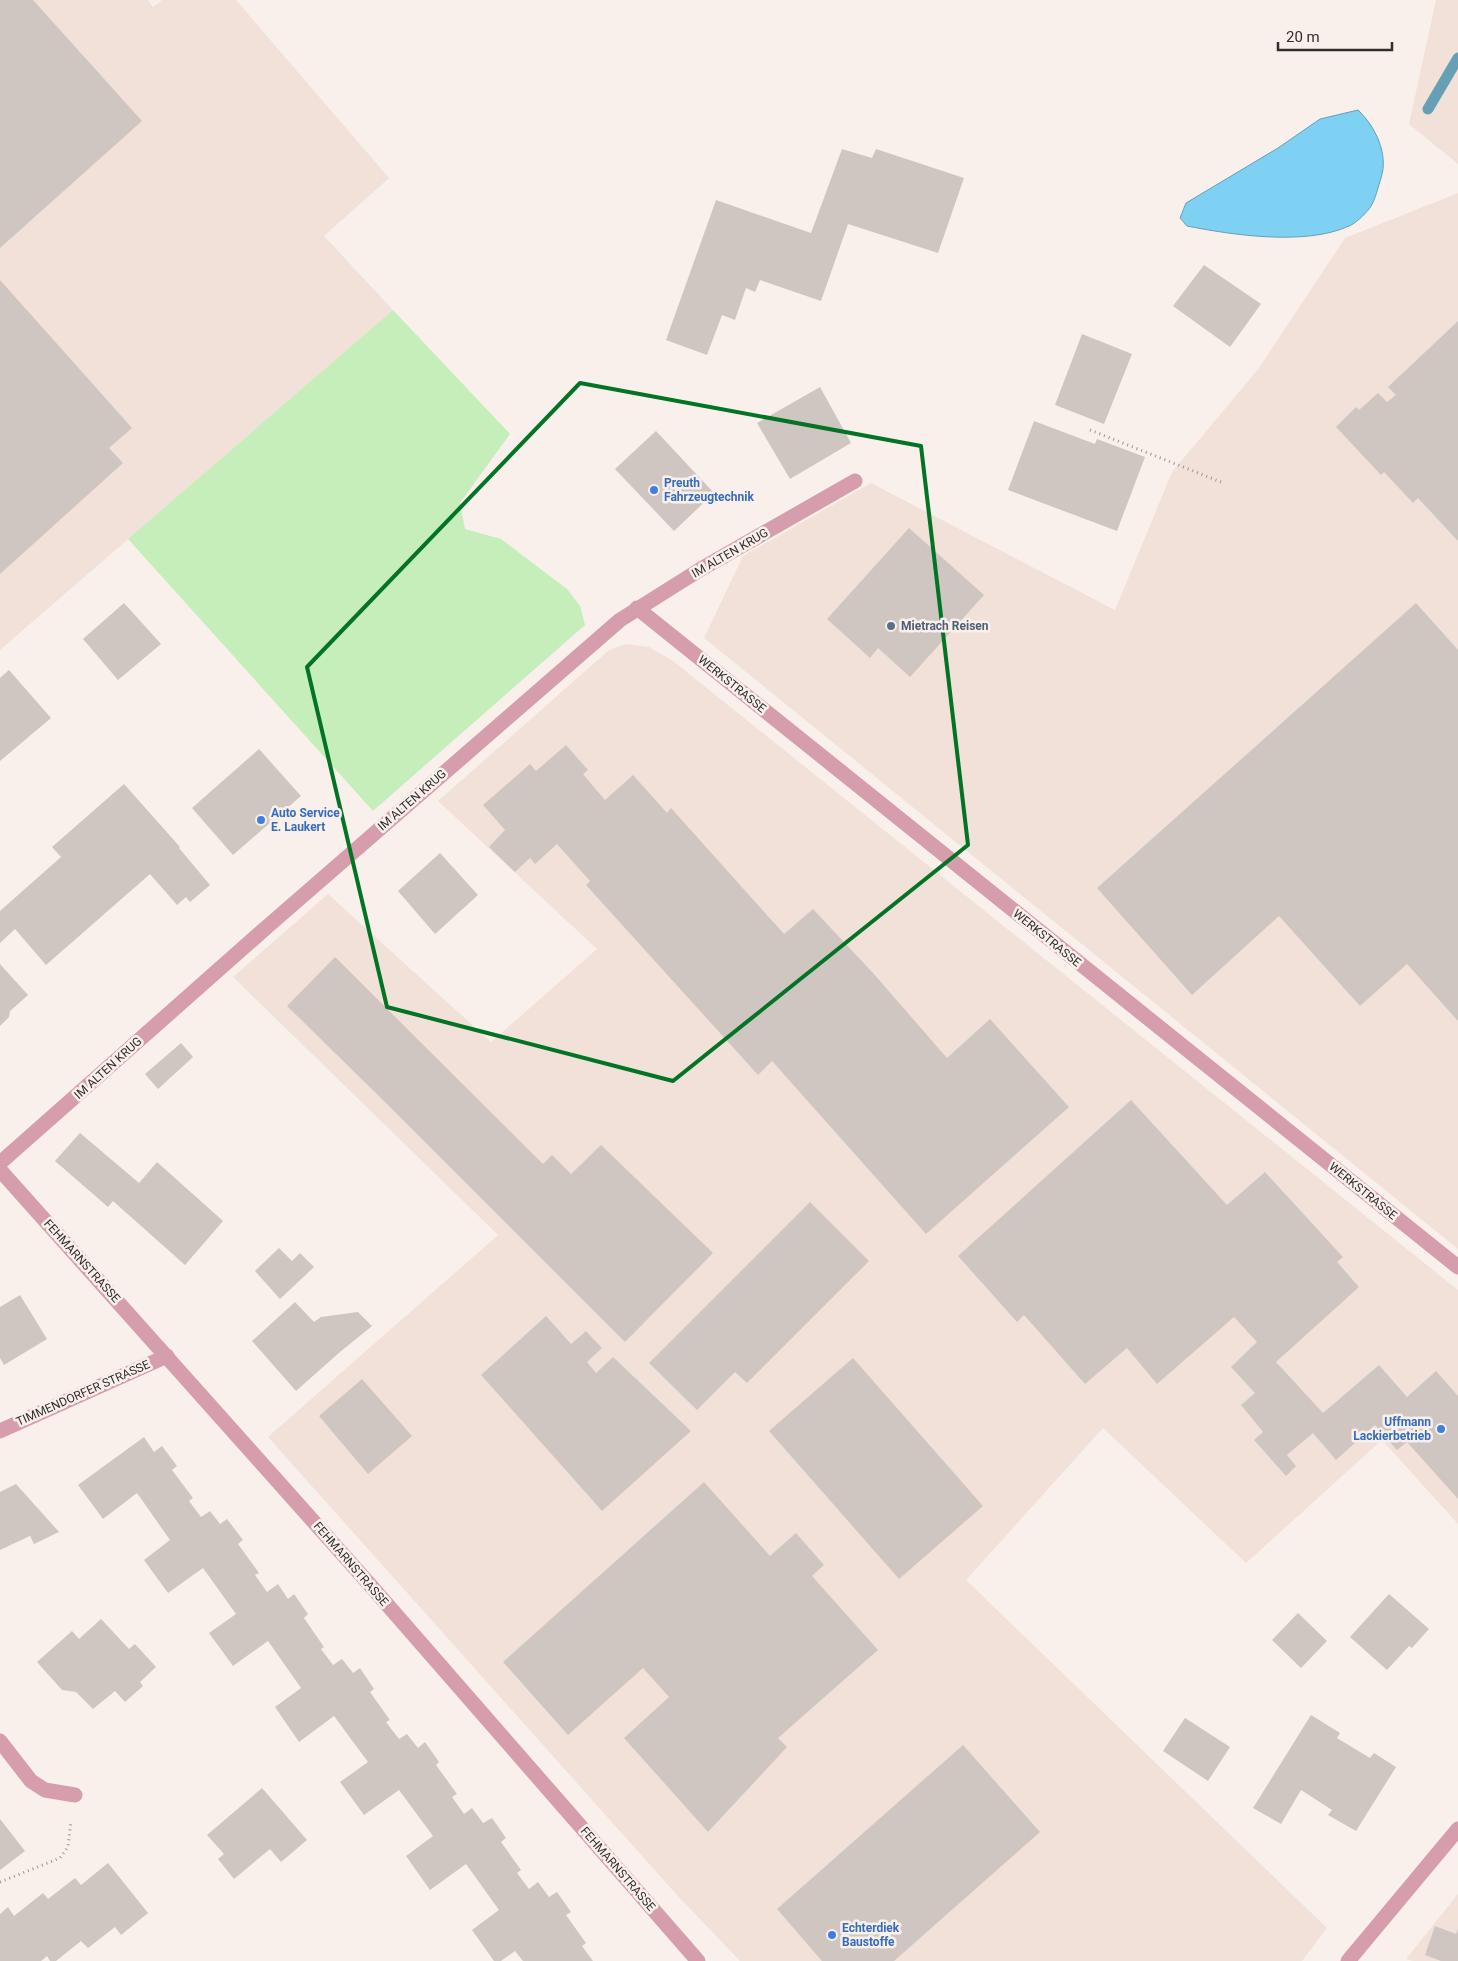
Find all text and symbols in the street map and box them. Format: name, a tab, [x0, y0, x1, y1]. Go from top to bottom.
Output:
scale bar	[1278, 20, 1392, 52]
text: 20 m	[1286, 28, 1320, 46]
place label: Preuth Fahrzeugtechnik	[664, 476, 754, 504]
marker: Preuth Fahrzeugtechnik	[648, 484, 660, 496]
street label: IM ALTEN KRUG	[689, 525, 771, 581]
place label: Mietrach Reisen	[901, 619, 989, 633]
marker: Mietrach Reisen	[885, 620, 897, 632]
street label: WERKSTRASSE	[695, 652, 769, 716]
street label: IM ALTEN KRUG	[375, 767, 449, 833]
place label: Auto Service E. Laukert	[271, 806, 340, 834]
marker: Auto Service E. Laukert	[255, 814, 267, 826]
street label: WERKSTRASSE	[1010, 906, 1084, 970]
street label: IM ALTEN KRUG	[71, 1034, 145, 1102]
street label: WERKSTRASSE	[1326, 1159, 1400, 1223]
street label: FEHMARNSTRASSE	[41, 1217, 123, 1306]
street label: TIMMENDORFER STRASSE	[14, 1357, 152, 1429]
place label: Uffmann Lackierbetrieb	[1353, 1415, 1431, 1443]
marker: Uffmann Lackierbetrieb	[1435, 1423, 1447, 1435]
street label: FEHMARNSTRASSE	[311, 1519, 391, 1609]
street label: FEHMARNSTRASSE	[578, 1824, 658, 1914]
place label: Echterdiek Baustoffe	[842, 1921, 900, 1949]
marker: Echterdiek Baustoffe	[826, 1929, 838, 1941]

